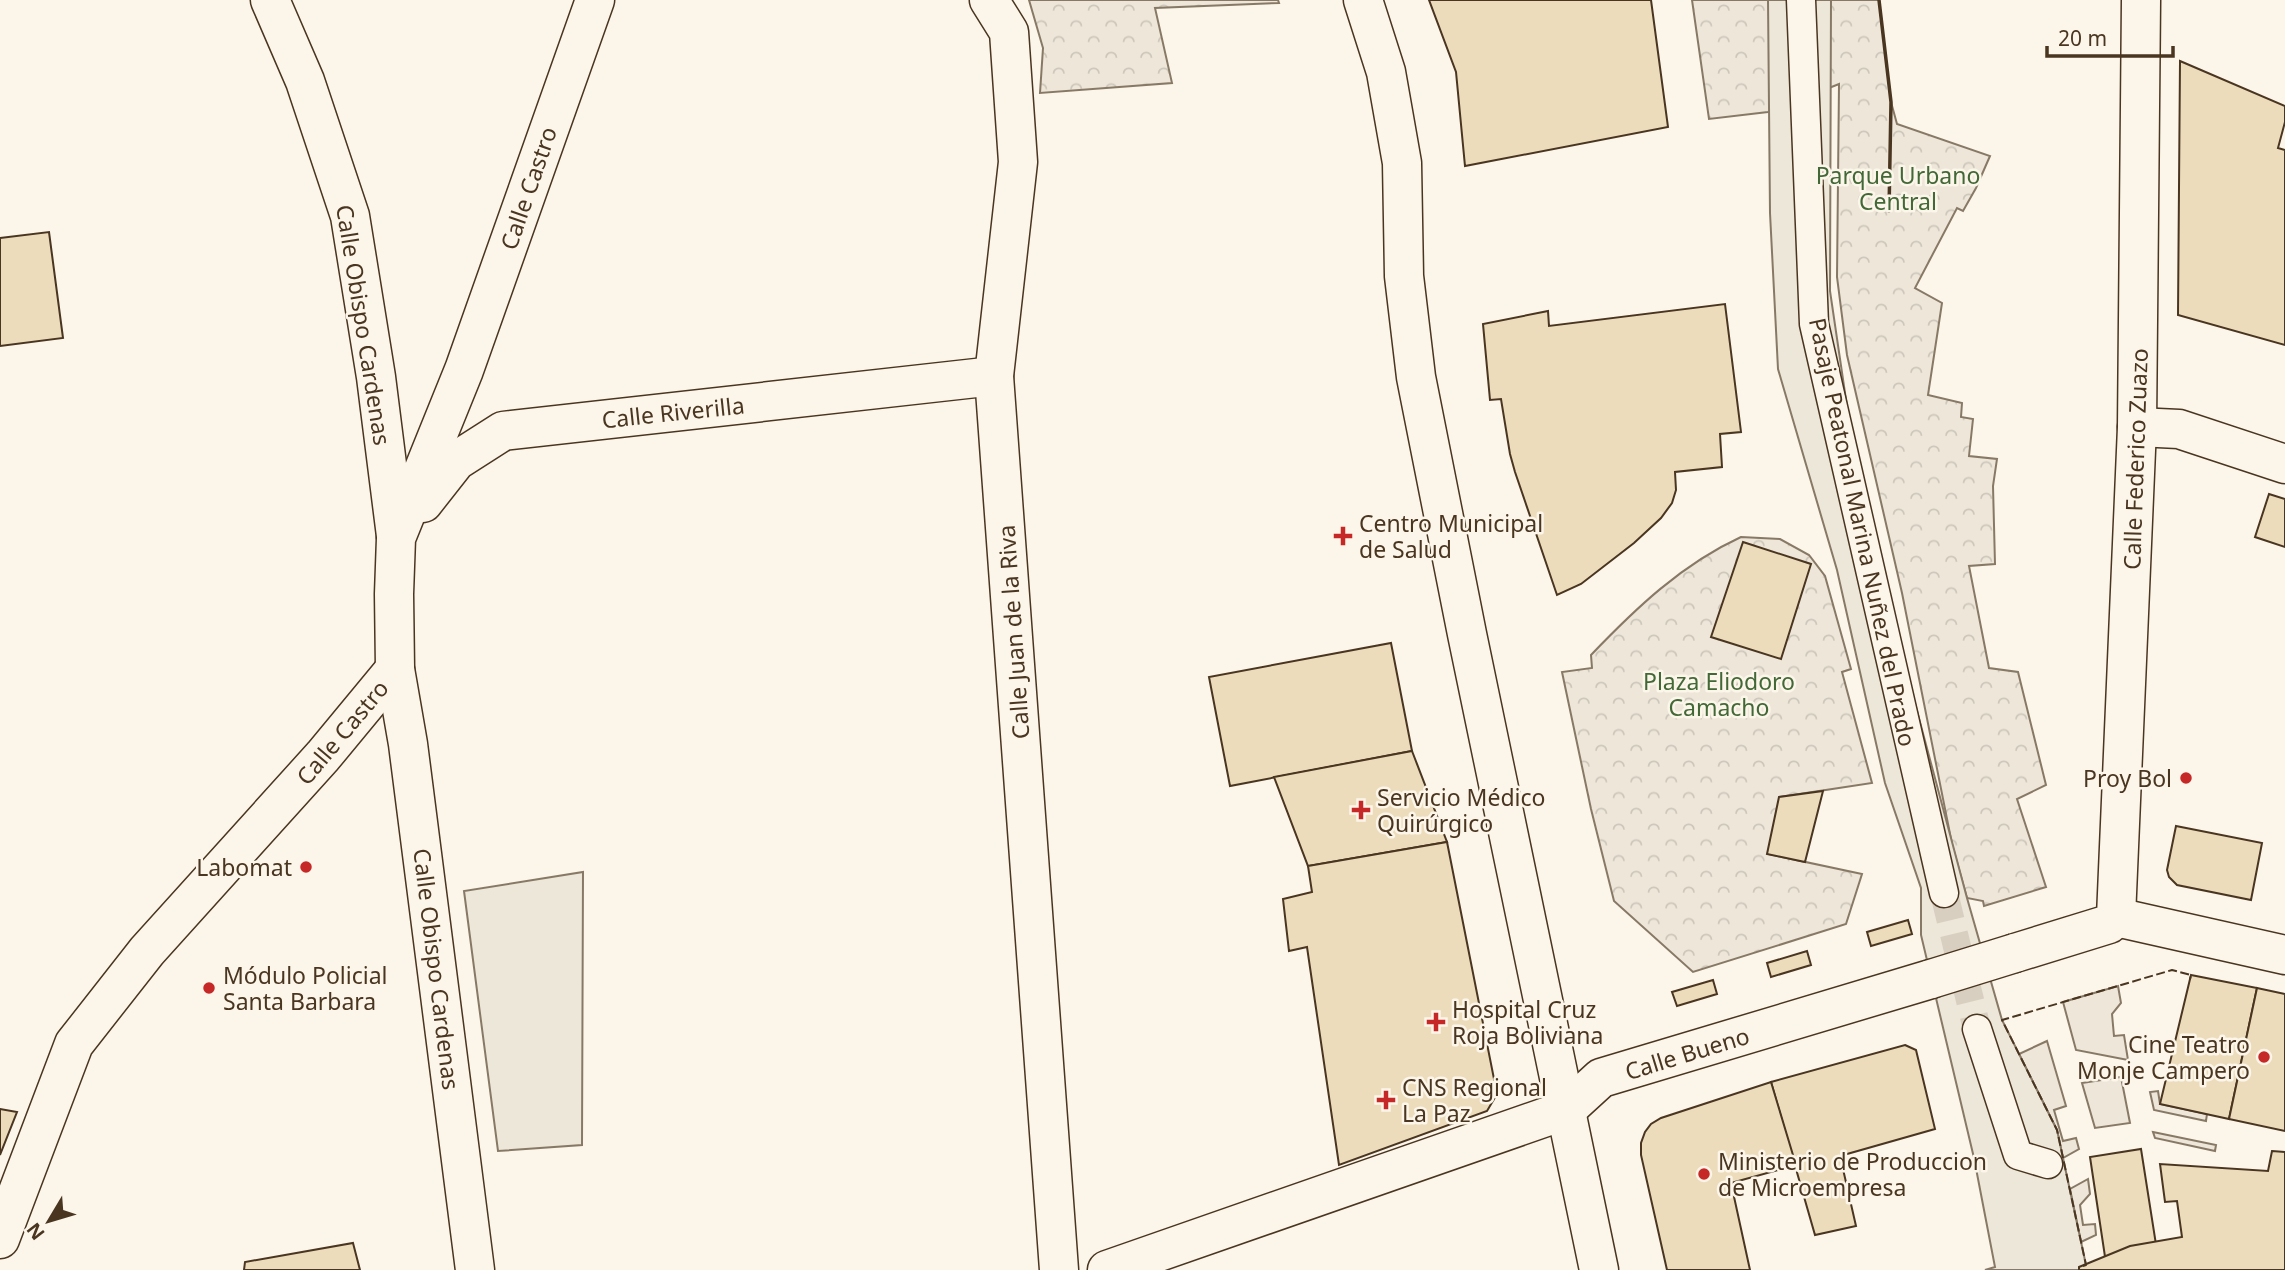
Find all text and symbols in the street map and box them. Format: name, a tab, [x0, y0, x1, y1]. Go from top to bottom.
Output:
scale bar	[2047, 14, 2173, 58]
text: 20 m	[2058, 24, 2107, 52]
street label: Calle Castro	[492, 122, 564, 254]
park label: Parque Urbano Central	[1816, 159, 1980, 217]
street label: Calle Obispo Cardenas	[329, 202, 399, 448]
street label: Pasaje Peatonal Marina Nuñez del Prado	[1802, 315, 1924, 749]
street label: Calle Federico Zuazo	[2115, 348, 2155, 570]
street label: Calle Riverilla	[600, 389, 746, 435]
place label: Centro Municipal de Salud	[1359, 507, 1543, 565]
street label: Calle Juan de la Riva	[990, 524, 1036, 740]
marker: Centro Municipal de Salud	[1333, 526, 1353, 546]
park label: Plaza Eliodoro Camacho	[1643, 665, 1795, 723]
street label: Calle Castro	[289, 673, 395, 791]
place label: Proy Bol	[2083, 762, 2172, 794]
marker: Proy Bol	[2178, 770, 2194, 786]
place label: Servicio Médico Quirúrgico	[1377, 781, 1545, 839]
marker: Servicio Médico Quirúrgico	[1351, 800, 1371, 820]
street label: Calle Obispo Cardenas	[406, 846, 468, 1092]
place label: Labomat	[196, 851, 292, 883]
marker: Labomat	[298, 859, 314, 875]
place label: Módulo Policial Santa Barbara	[223, 959, 387, 1017]
marker: Módulo Policial Santa Barbara	[201, 980, 217, 996]
place label: Hospital Cruz Roja Boliviana	[1452, 993, 1603, 1051]
marker: Hospital Cruz Roja Boliviana	[1426, 1012, 1446, 1032]
street label: Calle Bueno	[1621, 1019, 1753, 1087]
place label: Cine Teatro Monje Campero	[2077, 1028, 2250, 1086]
marker: Cine Teatro Monje Campero	[2256, 1049, 2272, 1065]
place label: CNS Regional La Paz	[1402, 1071, 1547, 1129]
marker: CNS Regional La Paz	[1376, 1090, 1396, 1110]
place label: Ministerio de Produccion de Microempresa	[1718, 1145, 1987, 1203]
marker: Ministerio de Produccion de Microempresa	[1696, 1166, 1712, 1182]
north arrow	[14, 1186, 84, 1256]
text: N	[21, 1217, 51, 1246]

